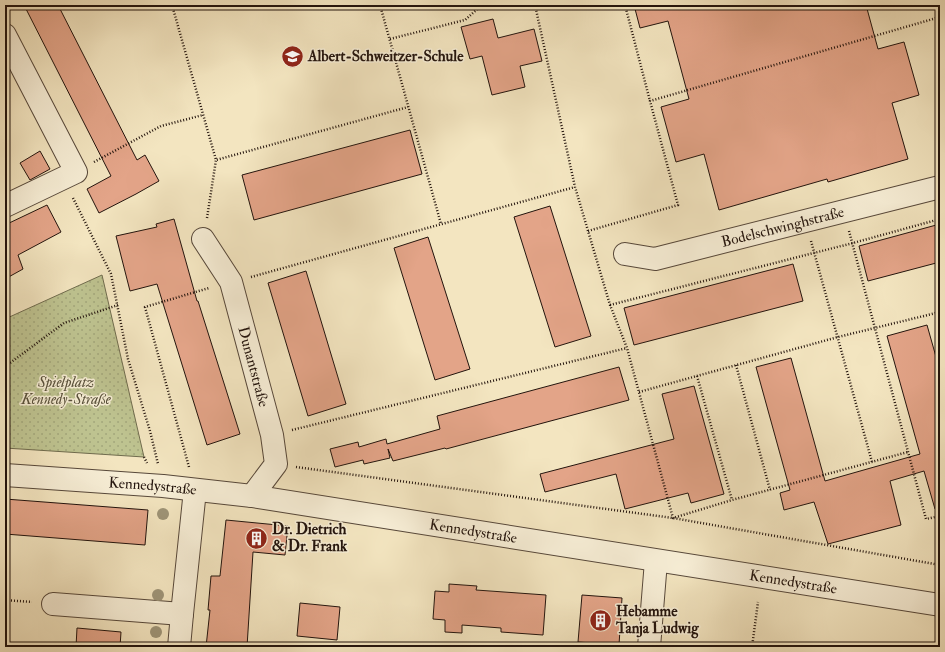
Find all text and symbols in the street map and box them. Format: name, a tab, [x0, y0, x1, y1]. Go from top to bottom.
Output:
school or university icon: Albert-Schweitzer-Schule	[279, 43, 305, 69]
place label: Albert-Schweitzer-Schule	[307, 47, 464, 66]
street label: Bodelschwinghstraße	[719, 202, 846, 251]
street label: Dunantstraße	[234, 324, 274, 409]
park label: Spielplatz Kennedy-Straße	[20, 373, 112, 409]
street label: Kennedystraße	[108, 473, 198, 499]
street label: Kennedystraße	[428, 515, 518, 547]
place label: Dr. Dietrich & Dr. Frank	[272, 520, 348, 556]
building icon: Dr. Dietrich & Dr. Frank	[243, 525, 269, 551]
street label: Kennedystraße	[748, 565, 838, 598]
place label: Hebamme Tanja Ludwig	[615, 602, 699, 639]
building icon: Hebamme Tanja Ludwig	[587, 607, 613, 633]

